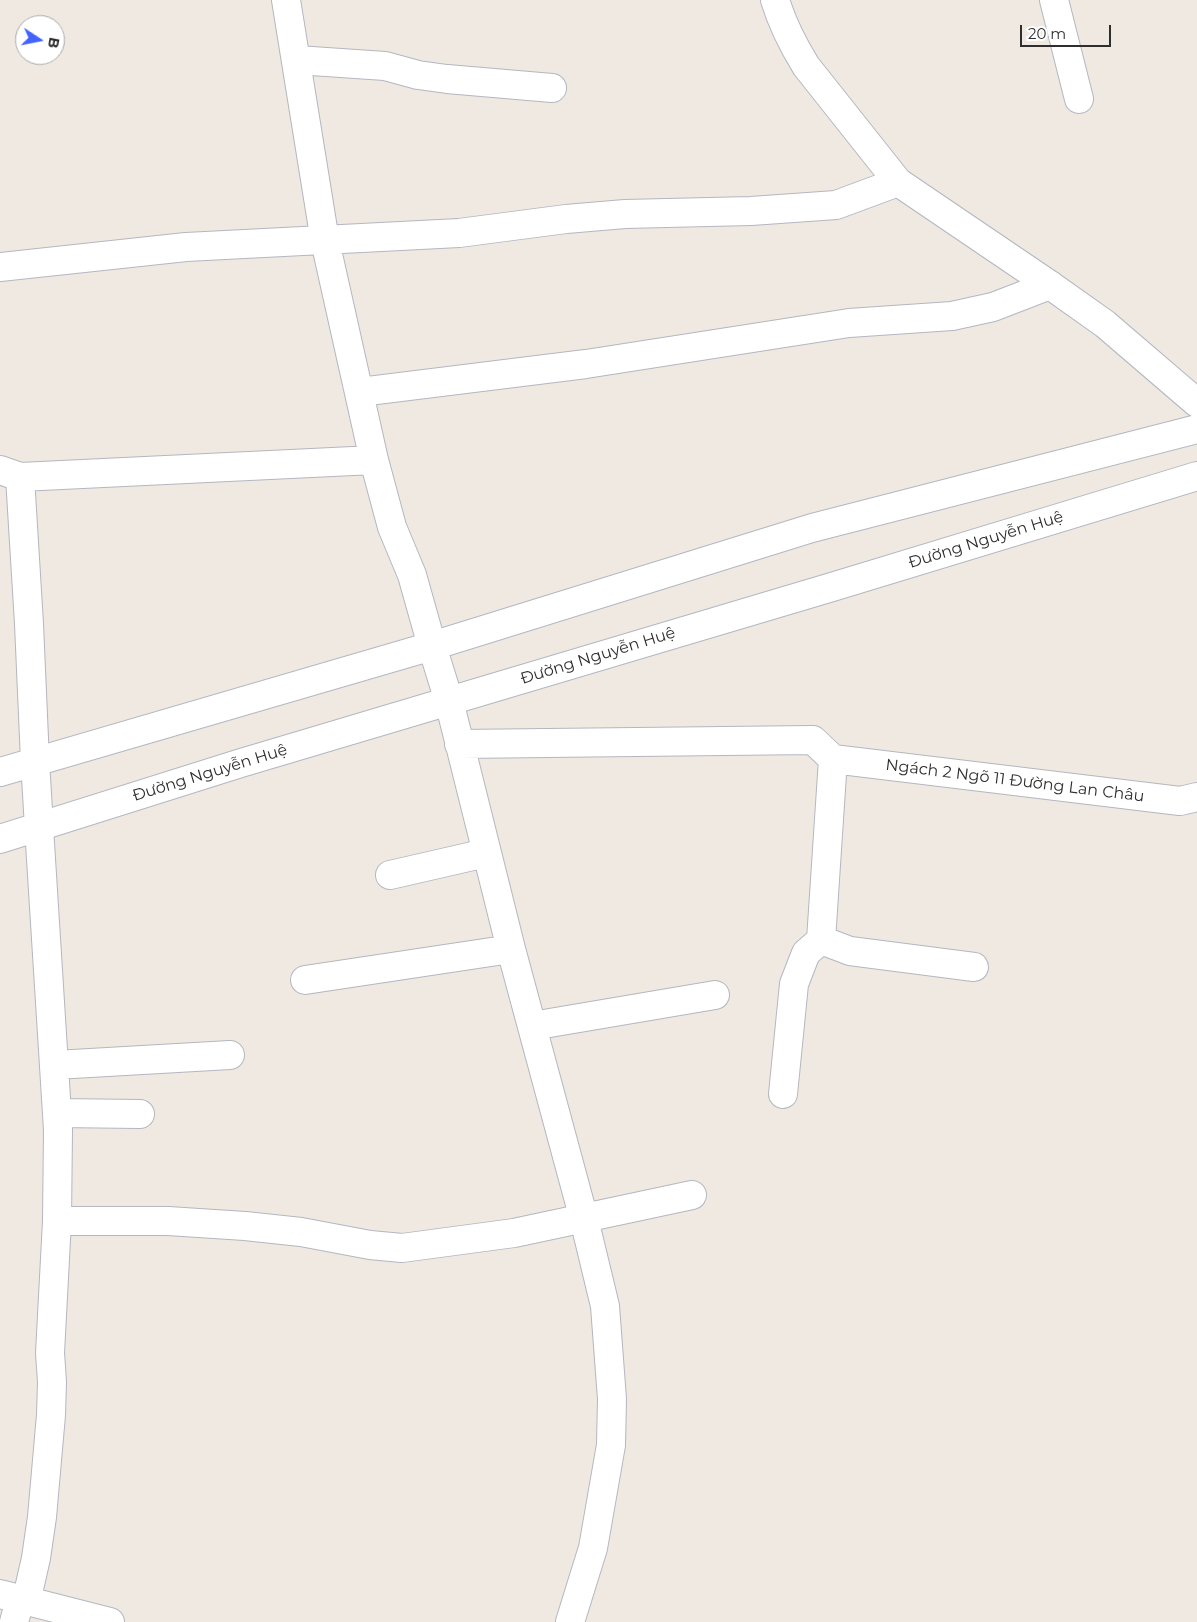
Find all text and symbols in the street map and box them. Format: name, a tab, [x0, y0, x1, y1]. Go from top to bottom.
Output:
north arrow	[15, 15, 65, 65]
scale bar	[1022, 15, 1113, 47]
text: 20 m	[1028, 24, 1066, 43]
text: B	[44, 36, 64, 50]
street label: Đường Nguyễn Huệ	[906, 507, 1066, 573]
street label: Đường Nguyễn Huệ	[518, 623, 678, 689]
street label: Đường Nguyễn Huệ	[130, 740, 290, 806]
street label: Ngách 2 Ngõ 11 Đường Lan Châu	[885, 756, 1145, 806]

